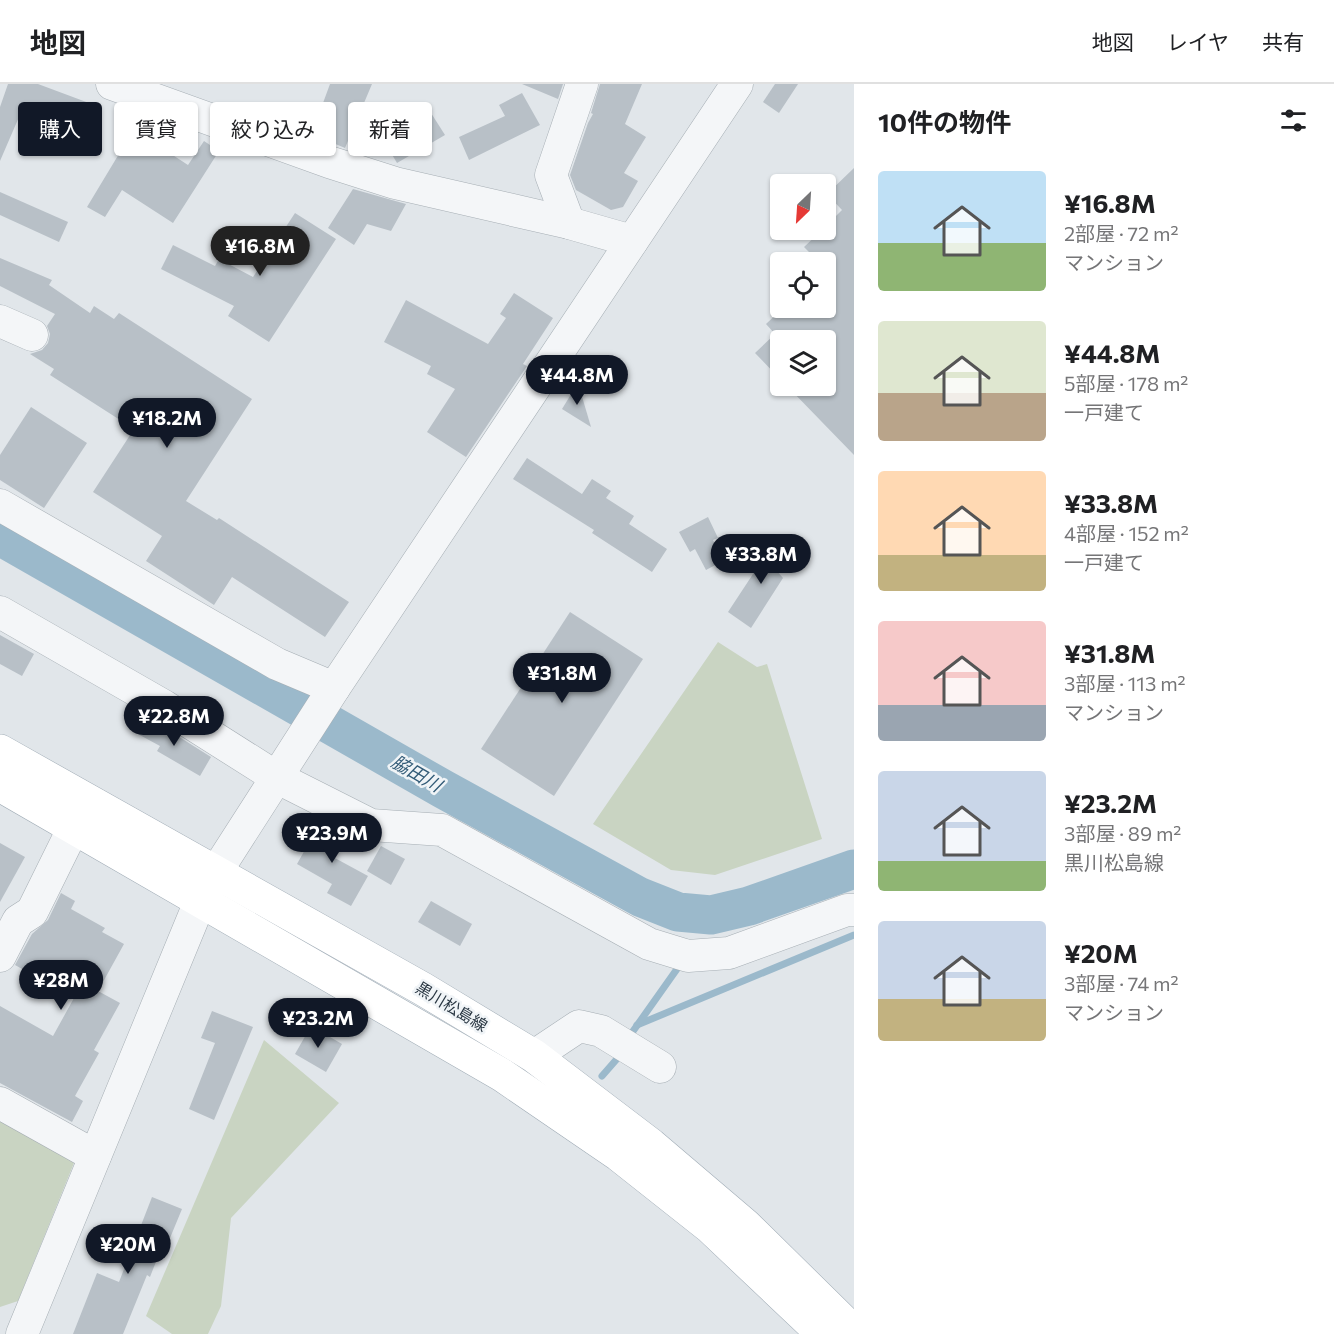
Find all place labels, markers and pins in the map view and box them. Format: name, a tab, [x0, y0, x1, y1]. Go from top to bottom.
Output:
pin: ¥16.8M	[211, 226, 309, 277]
pin: ¥44.8M	[528, 355, 626, 406]
pin: ¥18.2M	[118, 398, 216, 449]
pin: ¥33.8M	[712, 534, 810, 585]
pin: ¥31.8M	[513, 653, 611, 704]
pin: ¥22.8M	[125, 696, 223, 747]
pin: ¥23.9M	[283, 813, 381, 864]
pin: ¥28M	[25, 960, 97, 1011]
pin: ¥23.2M	[269, 998, 367, 1049]
pin: ¥20M	[92, 1224, 164, 1275]

